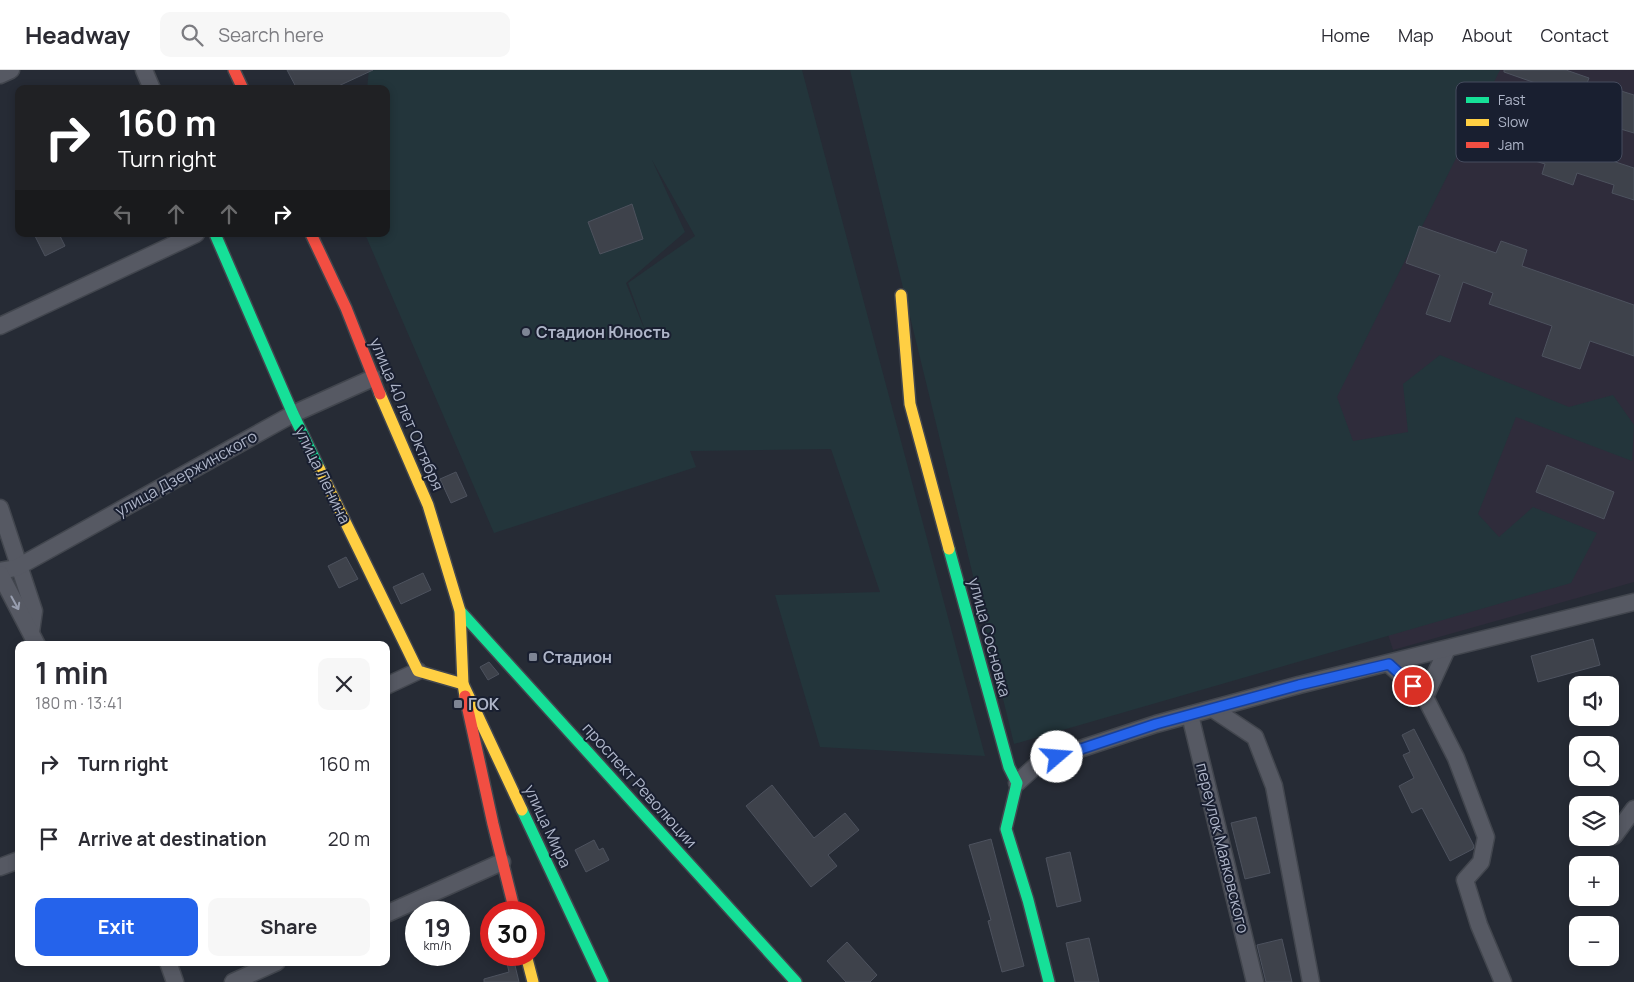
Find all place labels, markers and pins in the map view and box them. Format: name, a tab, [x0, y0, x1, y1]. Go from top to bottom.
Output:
place label: Стадион Юность	[536, 321, 670, 343]
marker: Стадион Юность	[520, 326, 532, 338]
place label: Стадион	[543, 646, 612, 668]
marker: Стадион	[527, 651, 539, 663]
pin	[1392, 665, 1434, 707]
place label: ГОК	[468, 693, 500, 715]
marker: ГОК	[452, 698, 464, 710]

